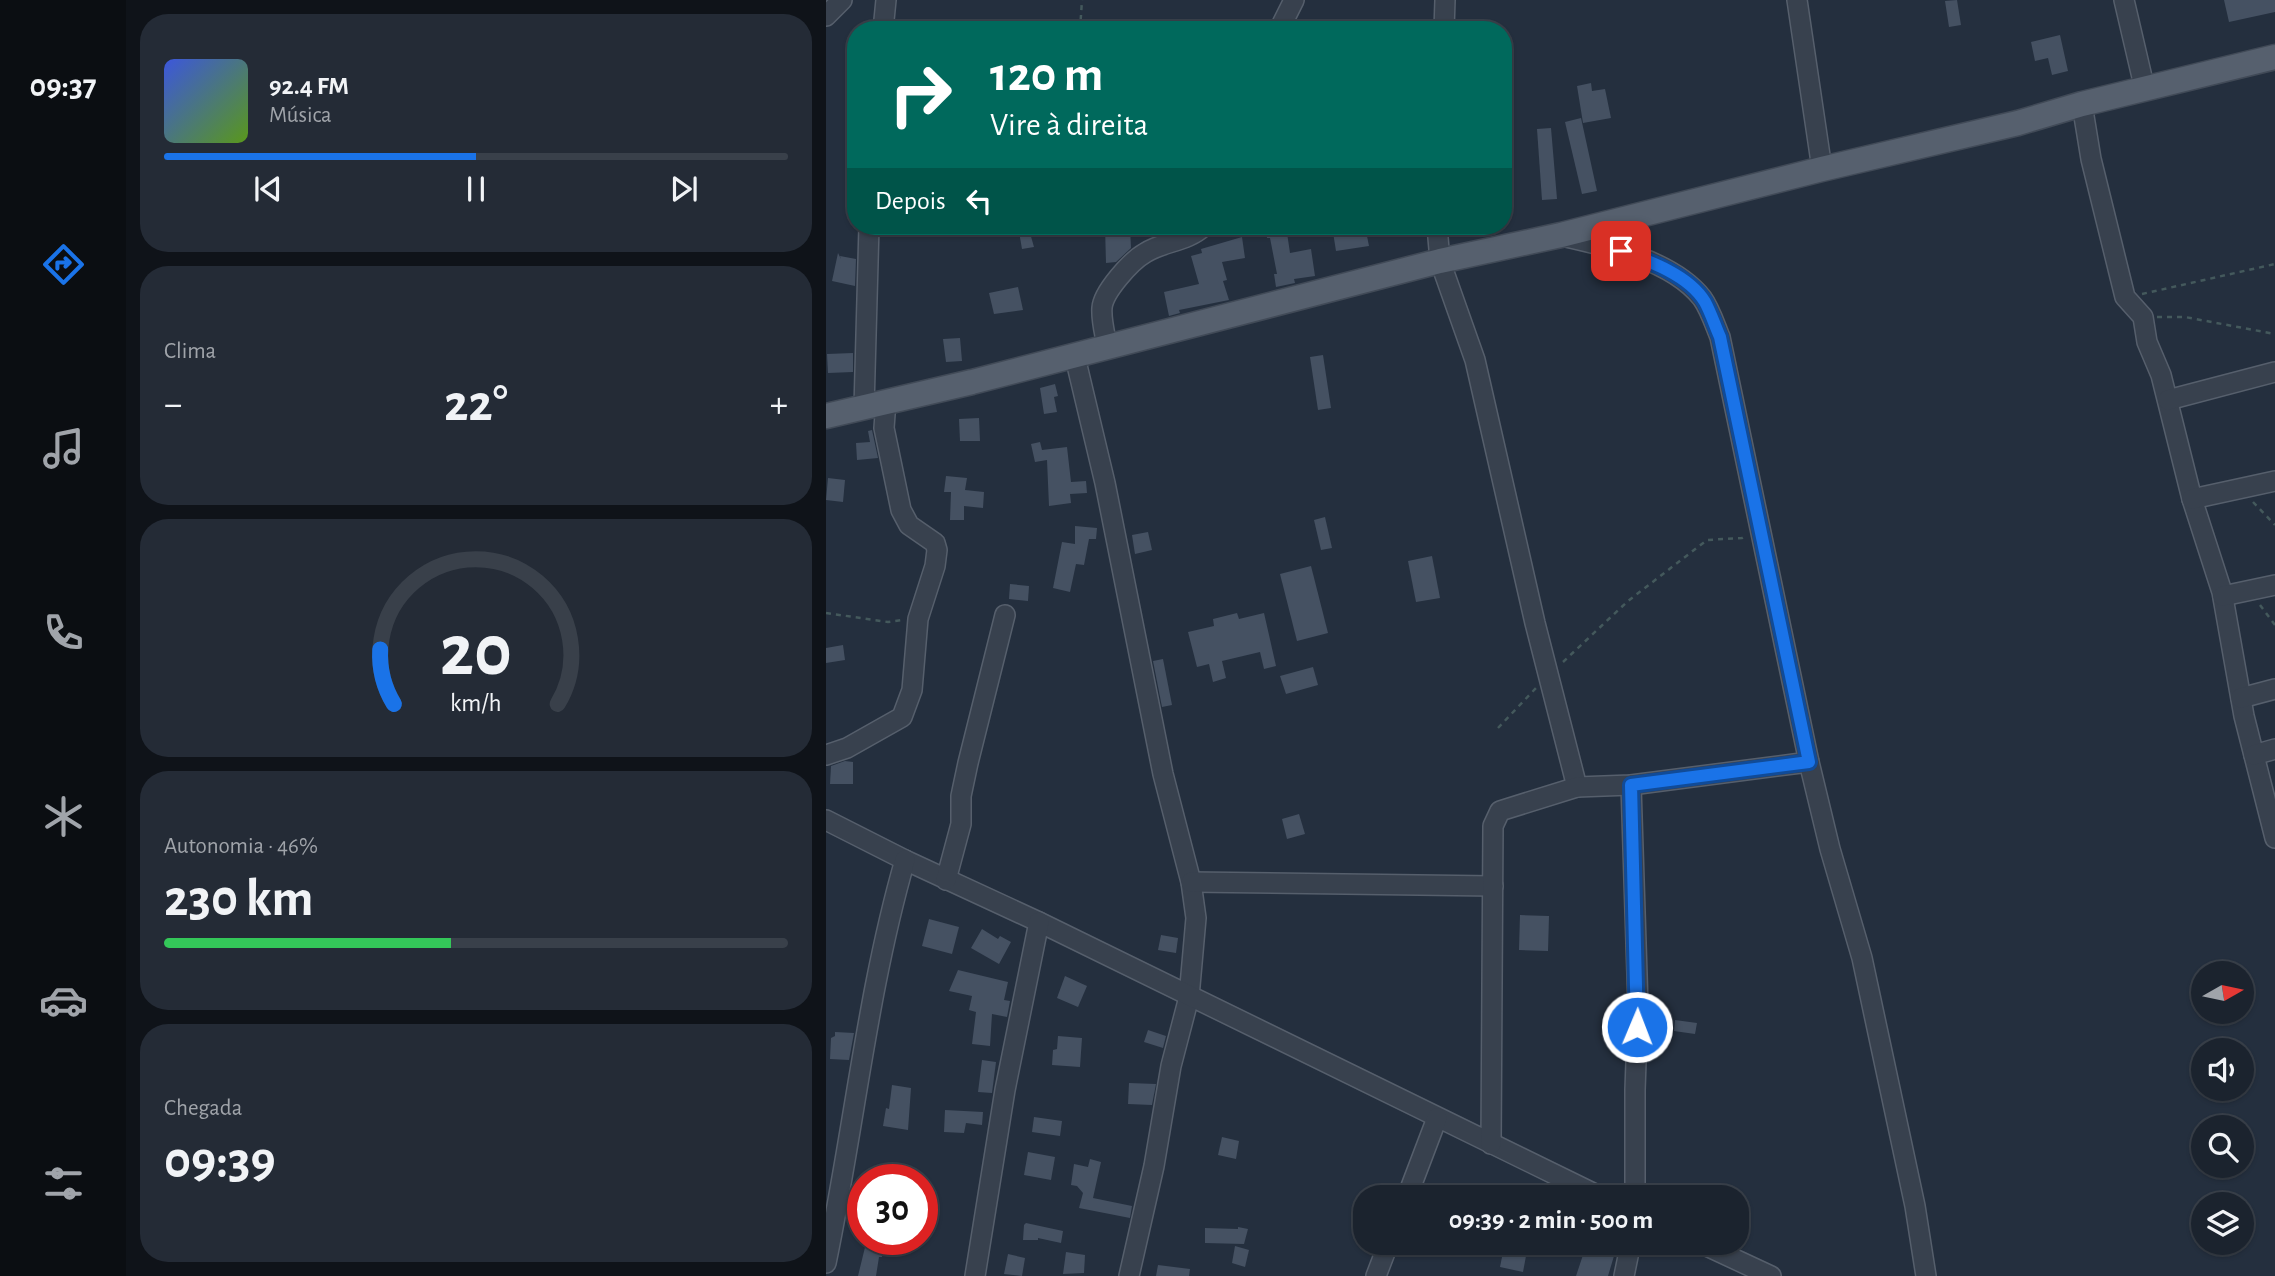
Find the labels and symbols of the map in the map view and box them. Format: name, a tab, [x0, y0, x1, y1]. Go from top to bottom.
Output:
pin	[1591, 221, 1651, 281]
north arrow	[2191, 961, 2254, 1024]
position arrow	[1600, 990, 1674, 1064]
speed limit sign: 30	[847, 1164, 938, 1255]

